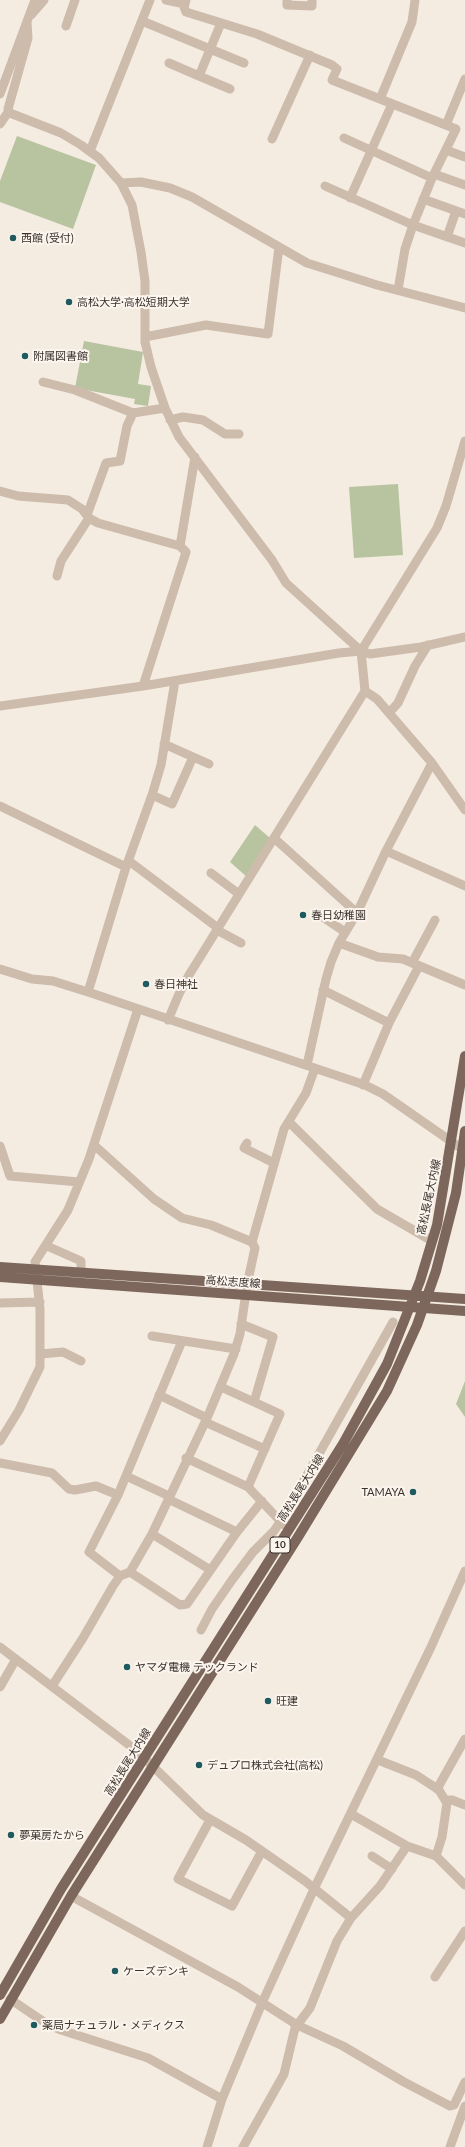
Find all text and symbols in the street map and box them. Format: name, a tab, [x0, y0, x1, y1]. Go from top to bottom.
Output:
place label: 西館 (受付)	[21, 231, 74, 245]
marker: 西館 (受付)	[8, 233, 18, 243]
place label: 高松大学·高松短期大学	[77, 295, 190, 309]
marker: 高松大学·高松短期大学	[64, 297, 74, 307]
place label: 附属図書館	[33, 349, 88, 363]
marker: 附属図書館	[20, 351, 30, 361]
place label: 春日幼稚園	[311, 908, 366, 922]
marker: 春日幼稚園	[298, 910, 308, 920]
place label: 春日神社	[154, 977, 198, 991]
marker: 春日神社	[141, 979, 151, 989]
street label: 高松長尾大内線	[415, 1158, 443, 1236]
street label: 高松志度線	[205, 1273, 261, 1291]
street label: 高松長尾大内線	[275, 1452, 327, 1524]
place label: TAMAYA	[361, 1485, 405, 1499]
marker: TAMAYA	[408, 1487, 418, 1497]
road number: 10	[270, 1537, 290, 1553]
place label: ヤマダ電機 テックランド	[135, 1660, 259, 1674]
marker: ヤマダ電機 テックランド	[122, 1662, 132, 1672]
place label: 旺建	[276, 1694, 298, 1708]
marker: 旺建	[263, 1696, 273, 1706]
street label: 高松長尾大内線	[102, 1726, 154, 1798]
place label: デュプロ株式会社(高松)	[207, 1758, 323, 1772]
marker: デュプロ株式会社(高松)	[194, 1760, 204, 1770]
place label: 夢菓房たから	[19, 1828, 85, 1842]
marker: 夢菓房たから	[6, 1830, 16, 1840]
place label: ケーズデンキ	[123, 1964, 189, 1978]
marker: ケーズデンキ	[110, 1966, 120, 1976]
place label: 薬局ナチュラル・メディクス	[42, 2018, 185, 2032]
marker: 薬局ナチュラル・メディクス	[29, 2020, 39, 2030]

